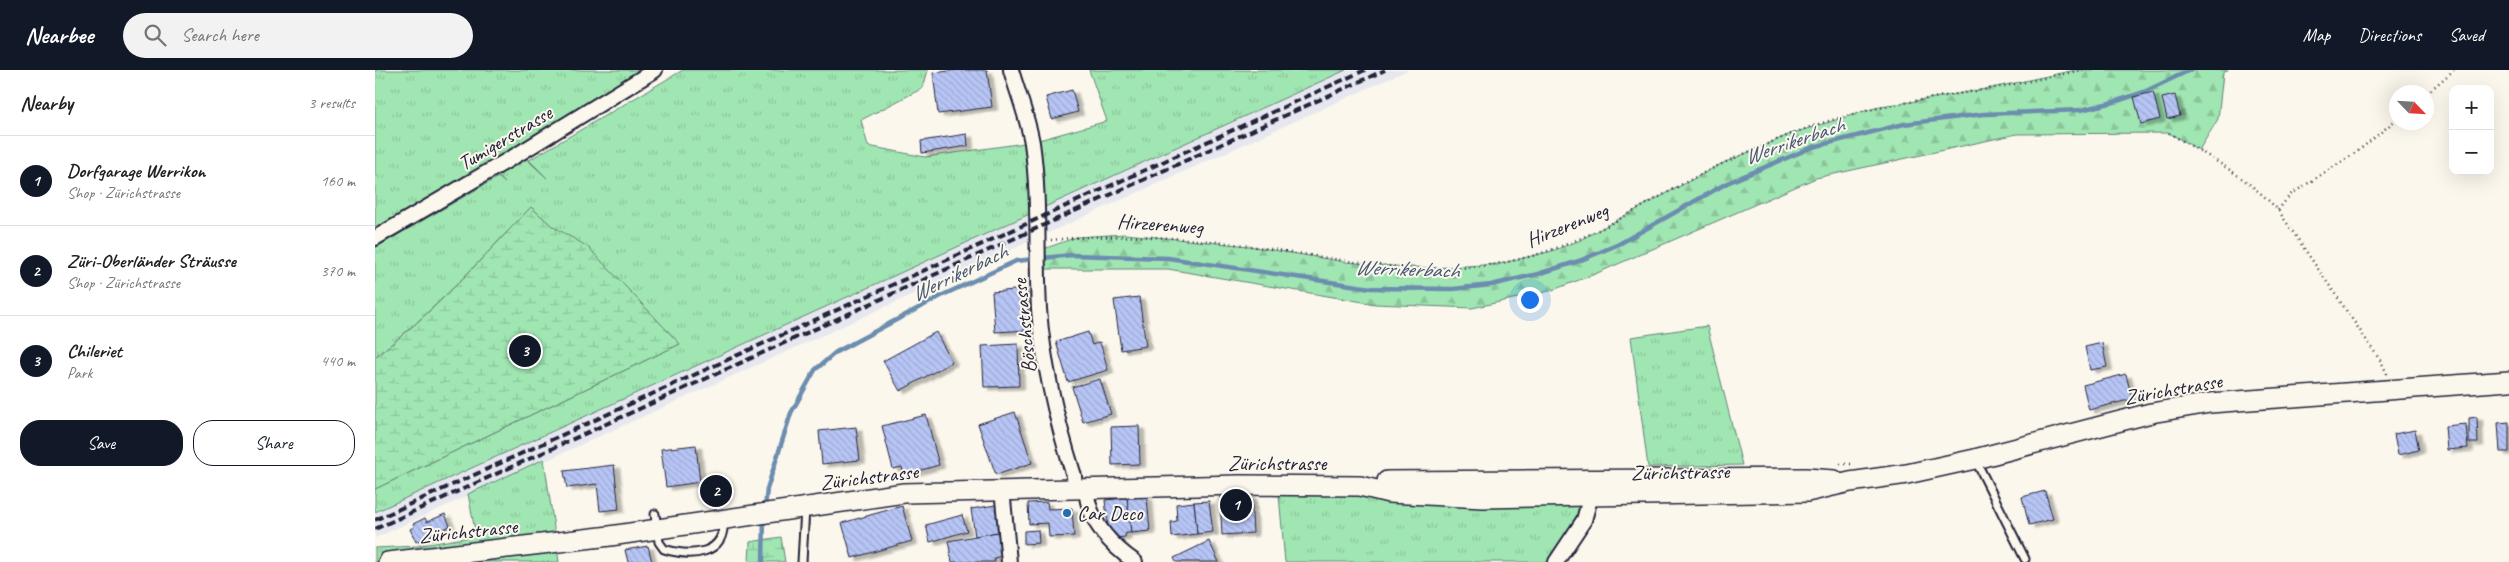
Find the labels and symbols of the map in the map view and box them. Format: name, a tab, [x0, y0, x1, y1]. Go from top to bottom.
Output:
north arrow	[2389, 85, 2434, 130]
street label: Tumigerstrasse	[453, 99, 558, 176]
water label: Werrikerbach	[1740, 110, 1849, 171]
street label: Hirzerenweg	[1522, 196, 1613, 253]
street label: Hirzerenweg	[1116, 208, 1205, 240]
water label: Werrikerbach	[906, 237, 1013, 308]
water label: Werrikerbach	[1355, 253, 1461, 285]
street label: Böschstrasse	[1006, 277, 1042, 374]
your location	[1517, 287, 1543, 313]
pin: 3	[509, 332, 541, 370]
street label: Zürichstrasse	[2122, 367, 2225, 410]
street label: Zürichstrasse	[1228, 450, 1327, 476]
street label: Zürichstrasse	[819, 458, 921, 496]
street label: Zürichstrasse	[1631, 458, 1731, 486]
pin: 2	[700, 472, 732, 510]
pin: 1	[1220, 486, 1252, 524]
place label: Car Deco	[1077, 500, 1144, 526]
marker: Car Deco	[1061, 507, 1073, 519]
street label: Zürichstrasse	[418, 513, 519, 549]

